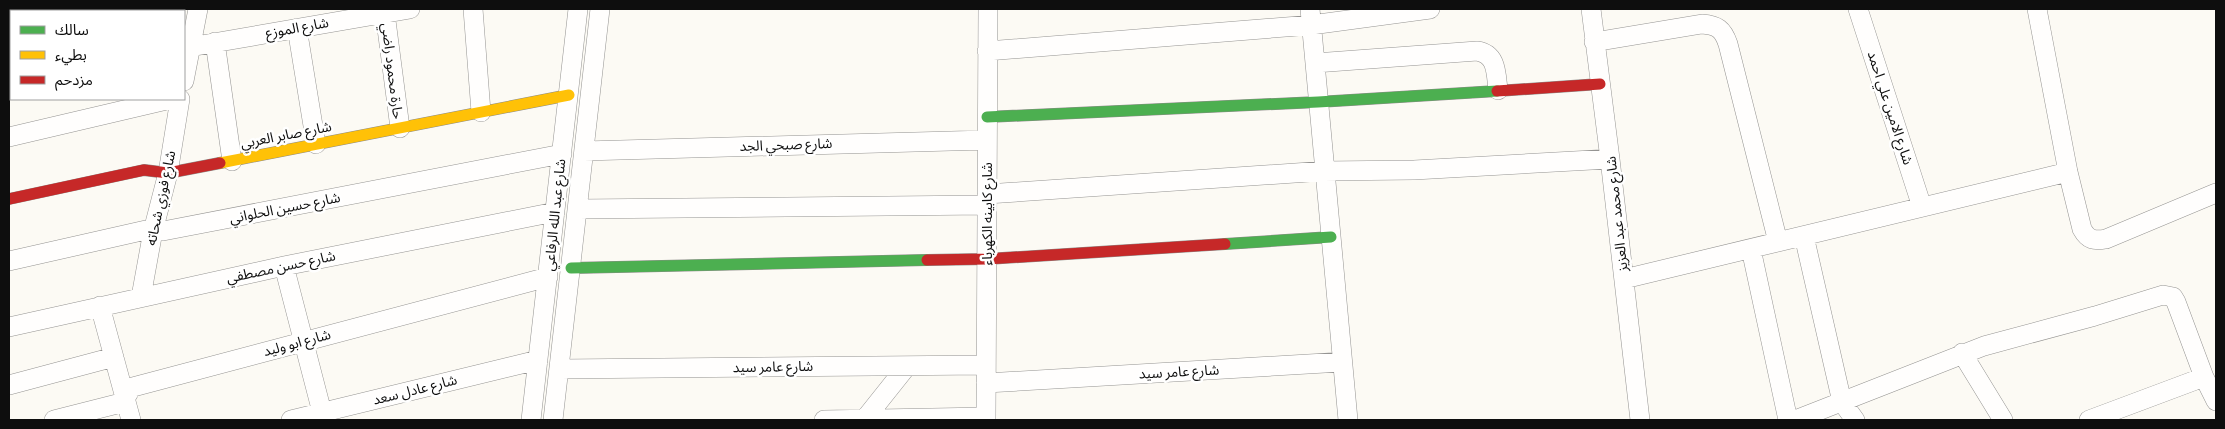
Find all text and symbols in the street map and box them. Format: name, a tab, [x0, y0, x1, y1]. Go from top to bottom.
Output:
legend	[10, 10, 185, 100]
street label: شارع الموزع	[264, 14, 330, 44]
text: سالك	[55, 21, 89, 39]
street label: حارة محمود راضي	[375, 22, 406, 120]
text: بطيء	[55, 46, 87, 66]
street label: شارع الامين علي احمد	[1861, 49, 1916, 168]
text: مزدحم	[55, 71, 93, 91]
street label: شارع صابر العربي	[239, 118, 333, 154]
street label: شارع صبحي الجد	[739, 135, 833, 157]
street label: شارع فوزي شحاته	[143, 149, 182, 247]
street label: شارع محمد عبد العزيز	[1602, 155, 1634, 274]
street label: شارع عبد الله الرفاعي	[541, 158, 572, 272]
street label: شارع كابينه الكهرباء	[979, 162, 998, 266]
street label: شارع حسين الحلواني	[228, 189, 342, 229]
street label: شارع حسن مصطفي	[225, 247, 338, 289]
street label: شارع ابو وليد	[261, 326, 333, 362]
street label: شارع عامر سيد	[733, 358, 813, 378]
street label: شارع عامر سيد	[1138, 361, 1220, 385]
street label: شارع عادل سعد	[371, 371, 459, 411]

